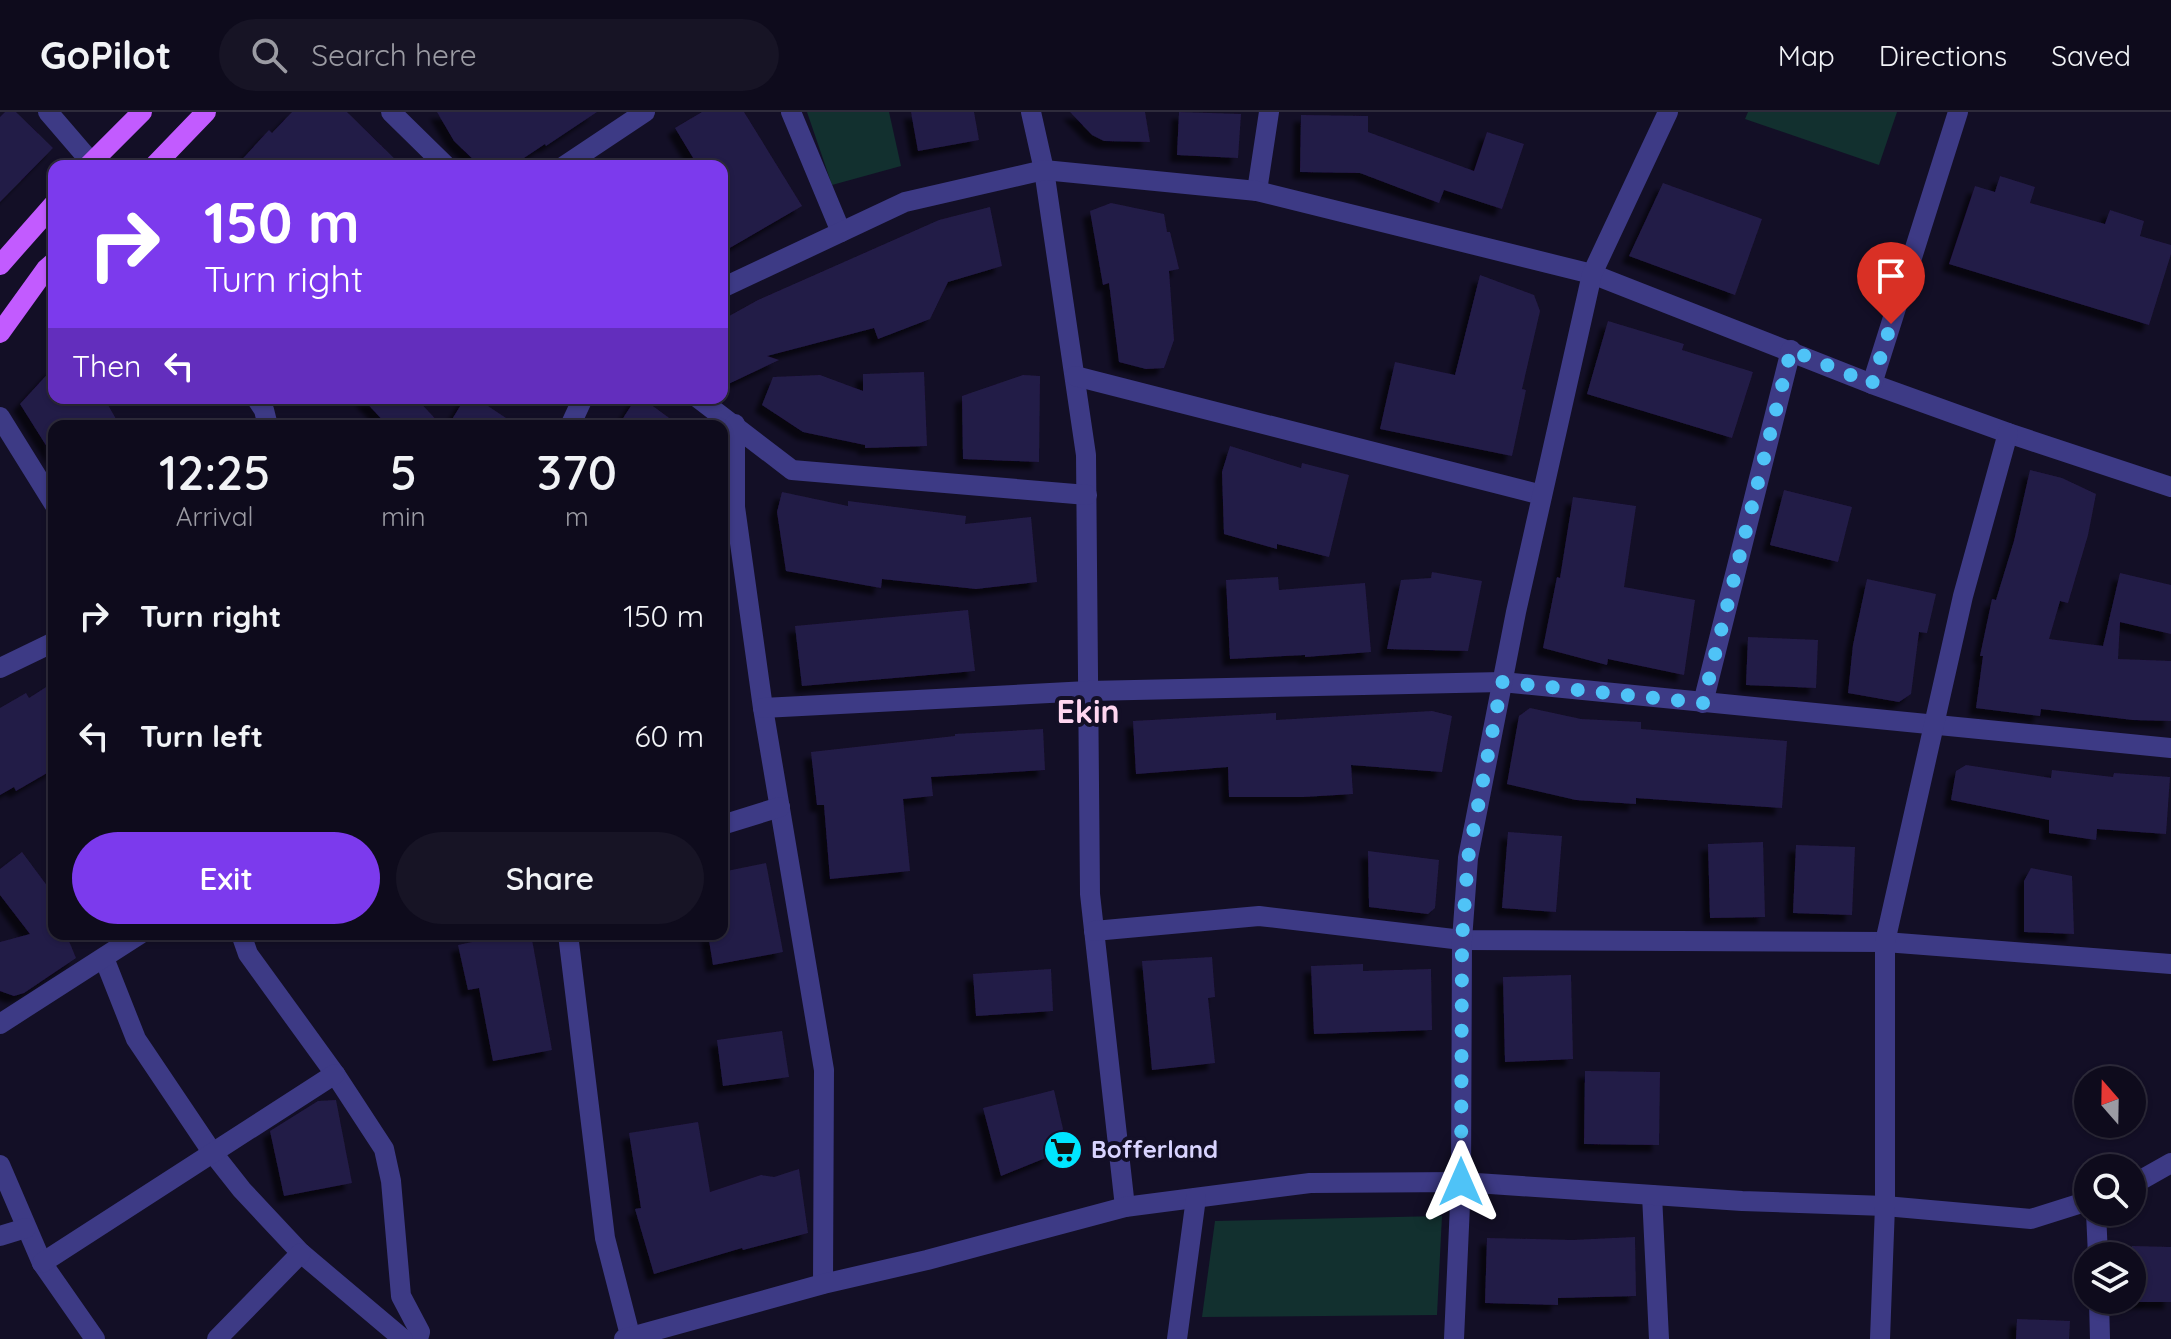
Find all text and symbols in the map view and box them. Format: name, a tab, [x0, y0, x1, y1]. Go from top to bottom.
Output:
search box	[219, 19, 779, 91]
text: GoPilot	[40, 31, 171, 79]
icon: search	[247, 33, 291, 77]
text: Search here	[311, 36, 477, 74]
text: Map	[1778, 38, 1835, 73]
text: Directions	[1879, 38, 2007, 73]
text: Saved	[2051, 38, 2131, 73]
text: 150 m	[204, 187, 360, 257]
icon: right	[72, 192, 176, 296]
pin	[1857, 242, 1925, 324]
icon: arrive	[1869, 254, 1913, 298]
text: Turn right	[204, 256, 363, 301]
icon: left	[157, 344, 201, 388]
text: Then	[72, 347, 141, 385]
text: 12:25	[159, 442, 270, 502]
text: 5	[390, 442, 417, 502]
text: 370	[537, 442, 617, 502]
text: Arrival	[176, 500, 254, 533]
text: min	[381, 500, 426, 533]
text: m	[565, 500, 589, 533]
icon: right	[72, 594, 116, 638]
text: Turn right	[140, 597, 281, 635]
text: 150 m	[623, 597, 704, 635]
district label: Ekin	[1056, 691, 1120, 731]
icon: left	[72, 714, 116, 758]
text: Turn left	[140, 717, 263, 755]
text: 60 m	[634, 717, 704, 755]
button: Exit	[72, 832, 380, 924]
button: Share	[396, 832, 704, 924]
north arrow	[2074, 1066, 2146, 1138]
map controls	[2074, 1066, 2146, 1314]
supermarket icon: Bofferland	[1042, 1129, 1084, 1171]
place label: Bofferland	[1091, 1134, 1218, 1164]
position arrow	[1419, 1140, 1503, 1224]
button: search	[2074, 1154, 2146, 1226]
button: layers	[2074, 1242, 2146, 1314]

